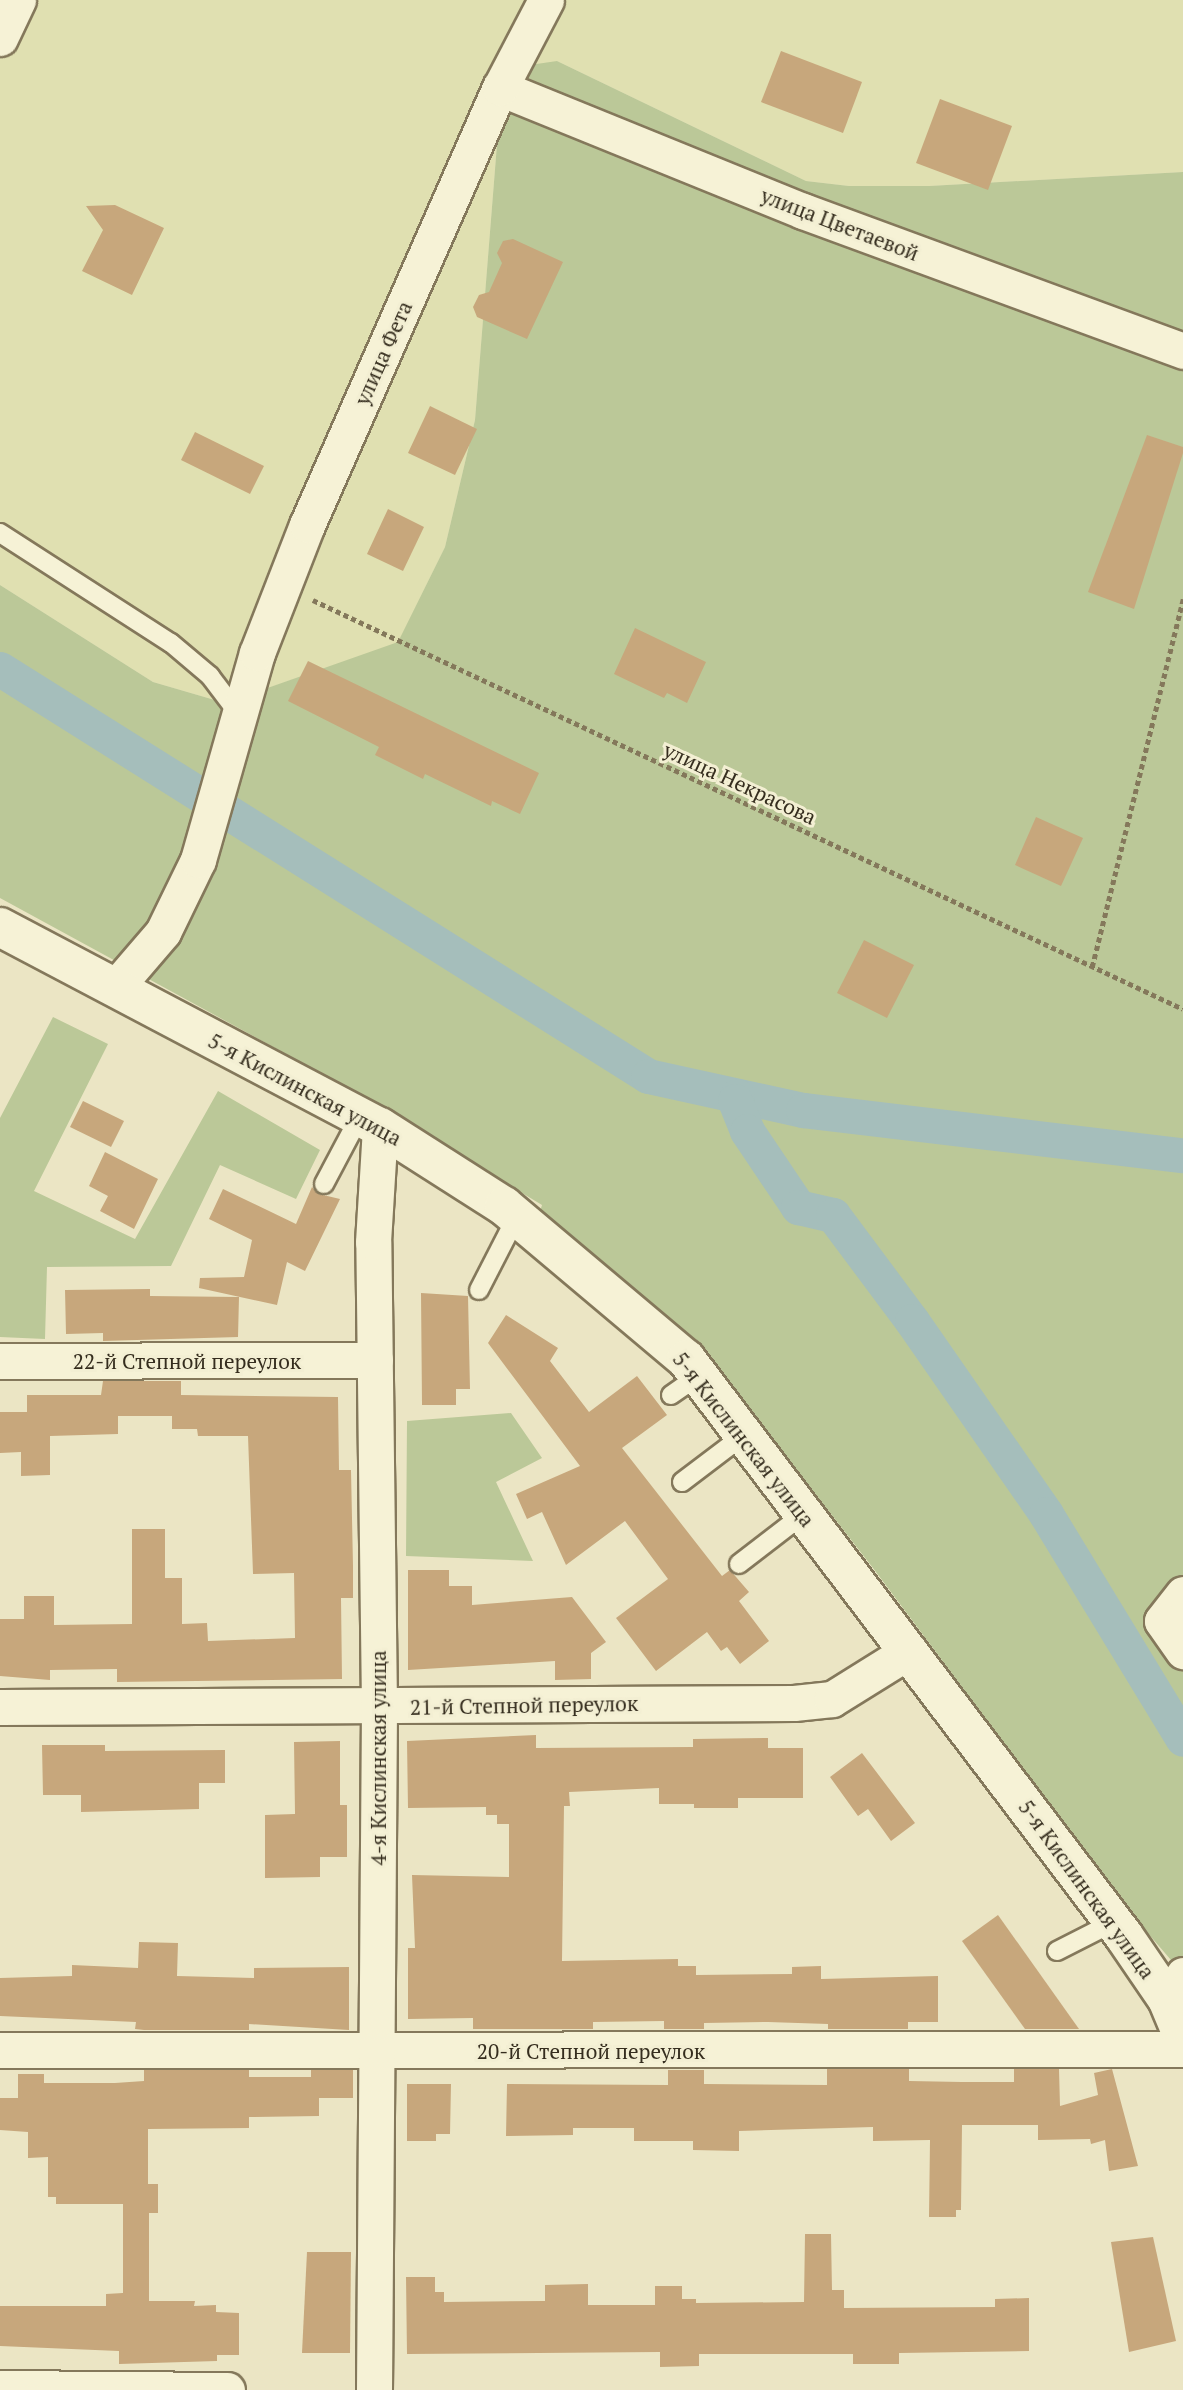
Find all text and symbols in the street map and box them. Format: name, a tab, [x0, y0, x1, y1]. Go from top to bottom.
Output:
street label: улица Цветаевой	[757, 182, 923, 266]
street label: улица Фета	[349, 297, 417, 409]
street label: улица Некрасова	[660, 737, 820, 829]
street label: 5-я Кислинская улица	[204, 1027, 406, 1151]
street label: 5-я Кислинская улица	[668, 1347, 820, 1531]
street label: 22-й Степной переулок	[73, 1348, 301, 1374]
street label: 4-я Кислинская улица	[365, 1650, 391, 1866]
street label: 21-й Степной переулок	[410, 1690, 638, 1720]
street label: 5-я Кислинская улица	[1014, 1795, 1160, 1983]
street label: 20-й Степной переулок	[477, 2038, 705, 2064]

